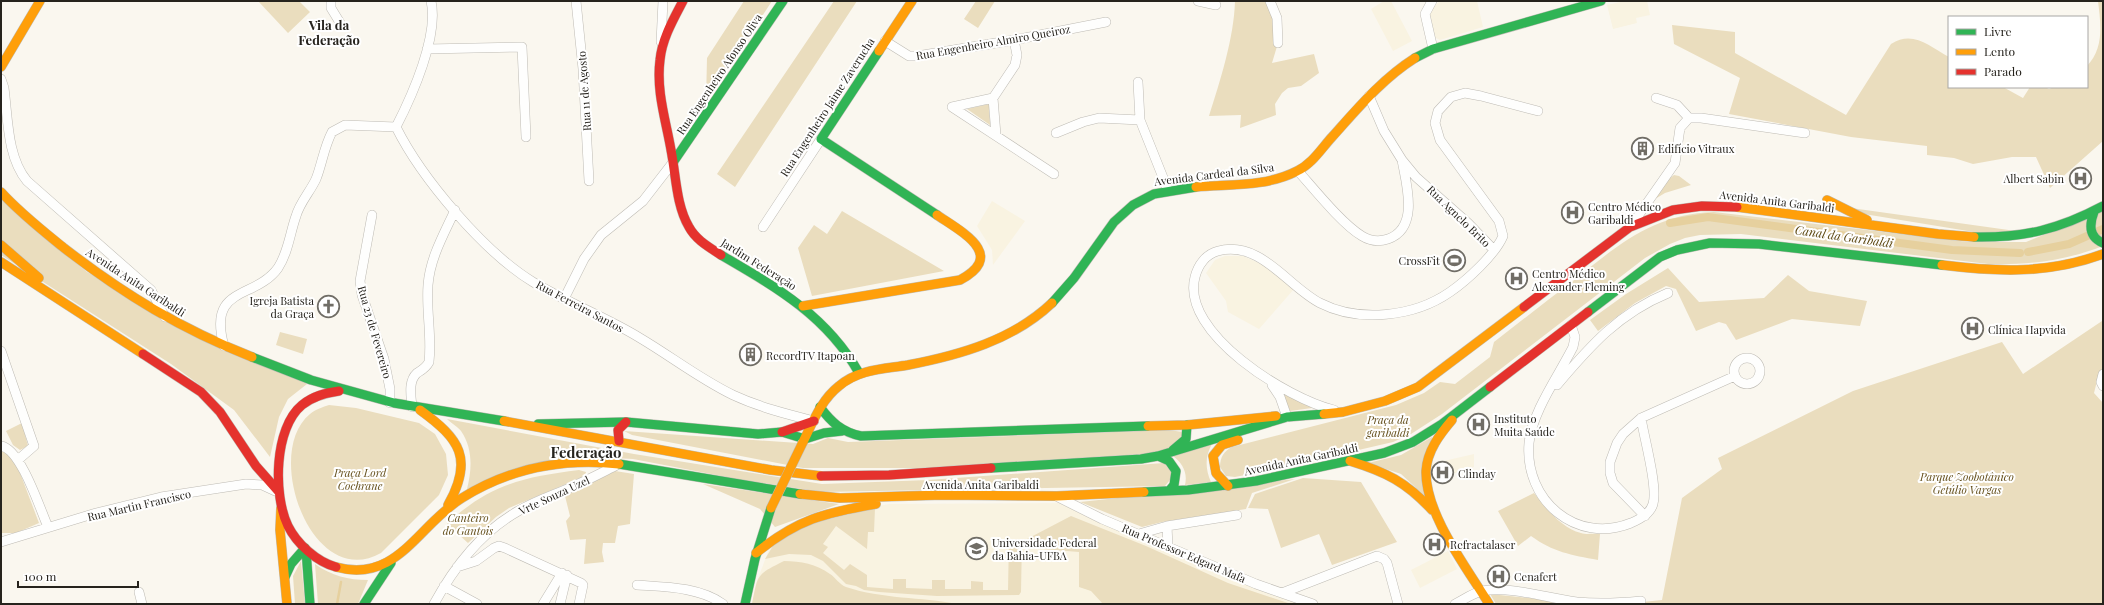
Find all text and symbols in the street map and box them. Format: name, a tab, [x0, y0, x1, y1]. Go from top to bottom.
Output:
street label: Rua Engenheiro Afonso Oliva	[673, 10, 765, 137]
district label: Vila da Federação	[298, 16, 360, 48]
legend	[1948, 16, 2088, 88]
street label: Rua Engenheiro Almiro Queiroz	[915, 21, 1071, 63]
text: Livre	[1984, 23, 2012, 39]
street label: Rua Engenheiro Jaime Zaverucha	[776, 34, 878, 179]
text: Lento	[1984, 43, 2016, 59]
street label: Rua 11 de Agosto	[574, 50, 594, 132]
text: Parado	[1984, 63, 2022, 79]
building icon: Edifício Vitraux	[1629, 135, 1655, 161]
place label: Edifício Vitraux	[1658, 141, 1735, 156]
street label: Avenida Cardeal da Silva	[1152, 159, 1275, 189]
hospital icon: Albert Sabin	[2067, 165, 2093, 191]
place label: Albert Sabin	[2002, 171, 2064, 186]
street label: Rua Agnelo Brito	[1424, 182, 1494, 250]
street label: Avenida Anita Garibaldi	[1718, 186, 1835, 216]
hospital icon: Centro Médico Garibaldi	[1560, 199, 1586, 225]
place label: Centro Médico Garibaldi	[1588, 199, 1661, 227]
water label: Canal da Garibaldi	[1794, 221, 1894, 251]
street label: Jardim Federação	[718, 234, 800, 293]
street label: Avenida Anita Garibaldi	[82, 244, 189, 320]
sports icon: CrossFit	[1442, 247, 1468, 273]
place label: CrossFit	[1399, 253, 1440, 268]
hospital icon: Centro Médico Alexander Fleming	[1504, 266, 1530, 292]
place label: Centro Médico Alexander Fleming	[1531, 266, 1625, 294]
street label: Rua Ferreira Santos	[534, 277, 627, 336]
street label: Rua 23 de Fevereiro	[355, 284, 395, 380]
place label: Igreja Batista da Graça	[250, 293, 315, 321]
church icon: Igreja Batista da Graça	[316, 293, 342, 319]
hospital icon: Clínica Hapvida	[1959, 316, 1985, 342]
place label: Clínica Hapvida	[1988, 322, 2066, 337]
building icon: RecordTV Itapoan	[738, 342, 764, 368]
place label: RecordTV Itapoan	[766, 348, 855, 363]
hospital icon: Instituto Muita Saúde	[1466, 411, 1492, 437]
place label: Instituto Muita Saúde	[1494, 411, 1555, 439]
park label: Praça da garibaldi	[1365, 412, 1410, 440]
street label: Avenida Anita Garibaldi	[1242, 440, 1359, 479]
district label: Federação	[551, 442, 621, 462]
hospital icon: Clinday	[1430, 460, 1456, 486]
park label: Praça Lord Cochrane	[333, 465, 387, 493]
place label: Clinday	[1458, 466, 1496, 481]
park label: Parque Zoobotânico Getúlio Vargas	[1919, 469, 2014, 497]
street label: Vrte Souza Uzel	[515, 472, 592, 518]
street label: Avenida Anita Garibaldi	[922, 477, 1039, 492]
street label: Rua Martin Francisco	[86, 486, 192, 524]
park label: Canteiro do Gantois	[443, 510, 494, 538]
street label: Rua Professor Edgard Mafa	[1120, 520, 1249, 586]
hospital icon: Refractalaser	[1421, 531, 1447, 557]
school or university icon: Universidade Federal da Bahia-UFBA	[963, 535, 989, 561]
place label: Universidade Federal da Bahia-UFBA	[992, 535, 1097, 563]
place label: Refractalaser	[1450, 537, 1516, 552]
scale bar	[18, 563, 138, 589]
hospital icon: Cenafert	[1485, 563, 1511, 589]
text: 100 m	[24, 568, 57, 584]
place label: Cenafert	[1514, 569, 1557, 584]

